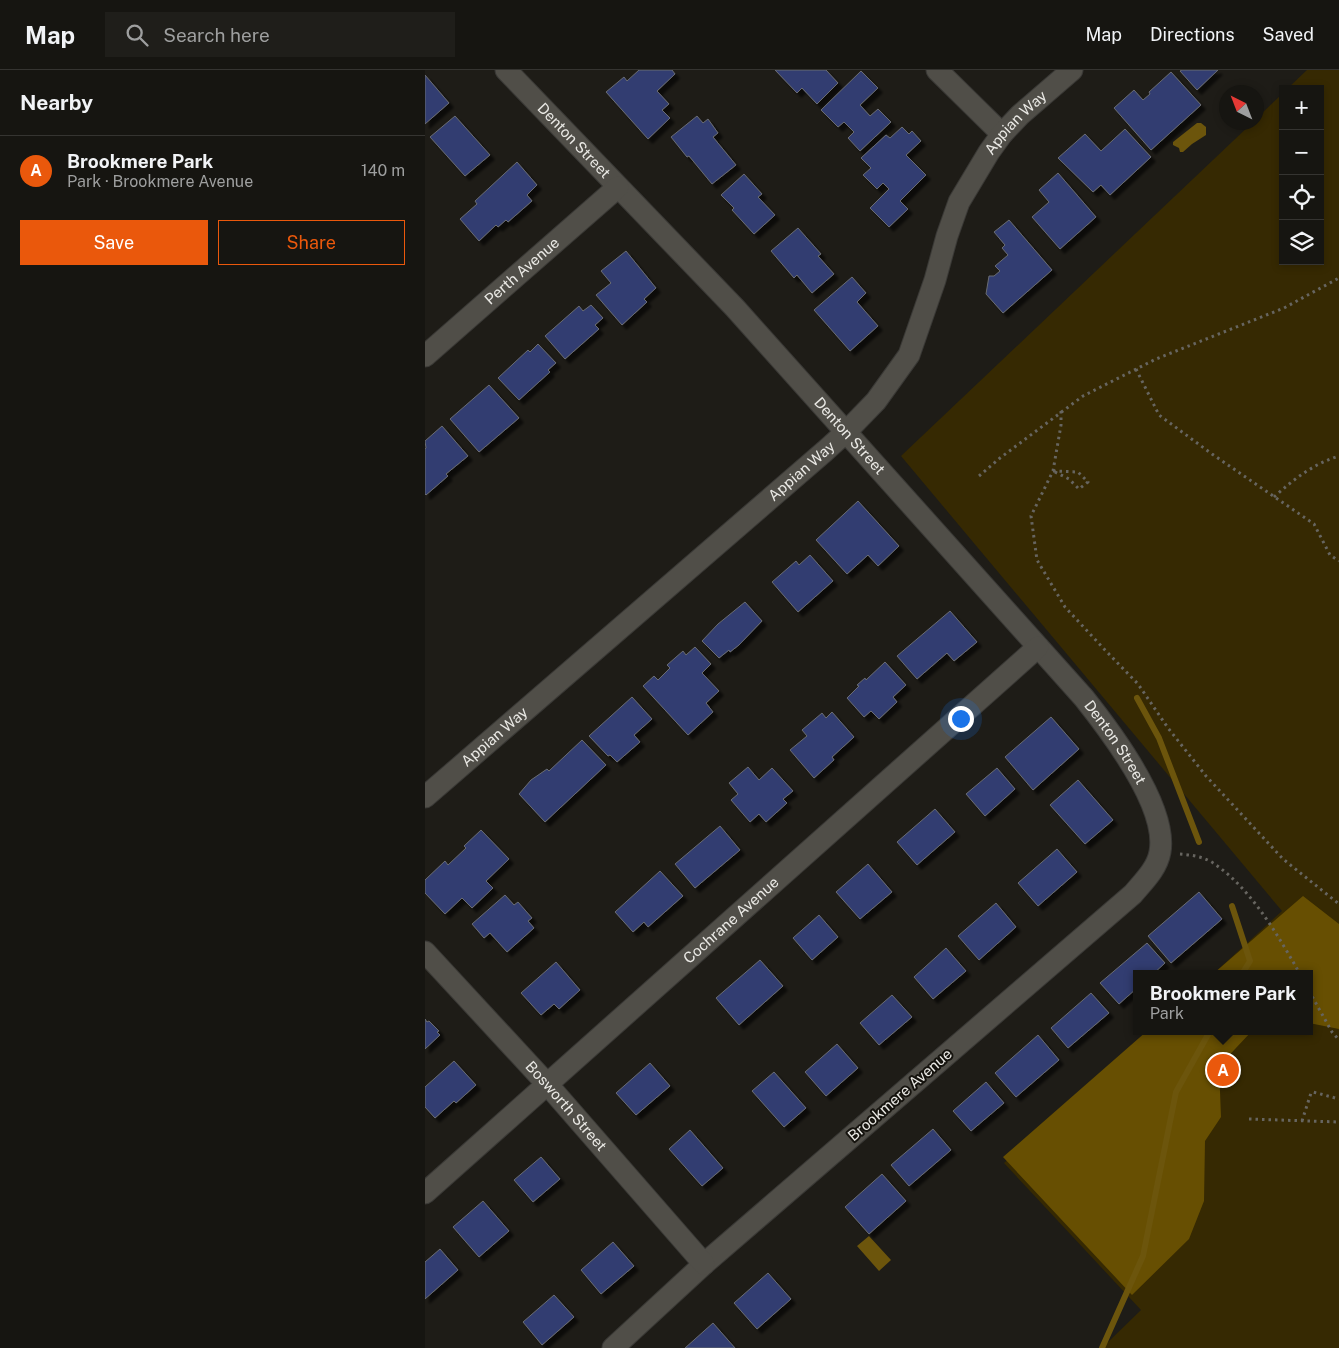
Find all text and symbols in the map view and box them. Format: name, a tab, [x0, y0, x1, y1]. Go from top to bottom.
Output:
search box	[105, 12, 455, 57]
text: Map	[25, 21, 75, 49]
icon: search	[123, 21, 151, 49]
text: Search here	[163, 24, 270, 46]
text: Map	[1085, 24, 1122, 45]
text: Directions	[1150, 24, 1235, 45]
text: Saved	[1263, 24, 1314, 45]
north arrow	[1219, 85, 1264, 130]
map controls	[1279, 85, 1324, 265]
button: +	[1279, 85, 1324, 130]
street label: Appian Way	[981, 87, 1050, 158]
text: Nearby	[20, 90, 93, 115]
street label: Denton Street	[534, 99, 614, 181]
button: −	[1279, 130, 1324, 175]
text: Brookmere Park	[67, 150, 213, 172]
text: A	[30, 161, 42, 180]
text: 140 m	[361, 161, 405, 180]
text: Park · Brookmere Avenue	[67, 172, 253, 191]
button: locate	[1279, 175, 1324, 220]
button: Save	[20, 220, 208, 265]
button: Share	[218, 220, 405, 265]
button: layers	[1279, 220, 1324, 265]
street label: Perth Avenue	[481, 234, 562, 308]
street label: Denton Street	[811, 394, 889, 478]
street label: Appian Way	[765, 437, 838, 504]
street label: Denton Street	[1081, 697, 1150, 787]
street label: Appian Way	[458, 703, 531, 770]
your location	[948, 706, 974, 732]
street label: Cochrane Avenue	[680, 873, 782, 967]
popup	[1133, 970, 1313, 1035]
text: Brookmere Park	[1150, 982, 1296, 1004]
text: Park	[1150, 1004, 1184, 1023]
street label: Brookmere Avenue	[844, 1045, 955, 1144]
pin: A	[1207, 1051, 1239, 1089]
street label: Bosworth Street	[522, 1058, 611, 1154]

